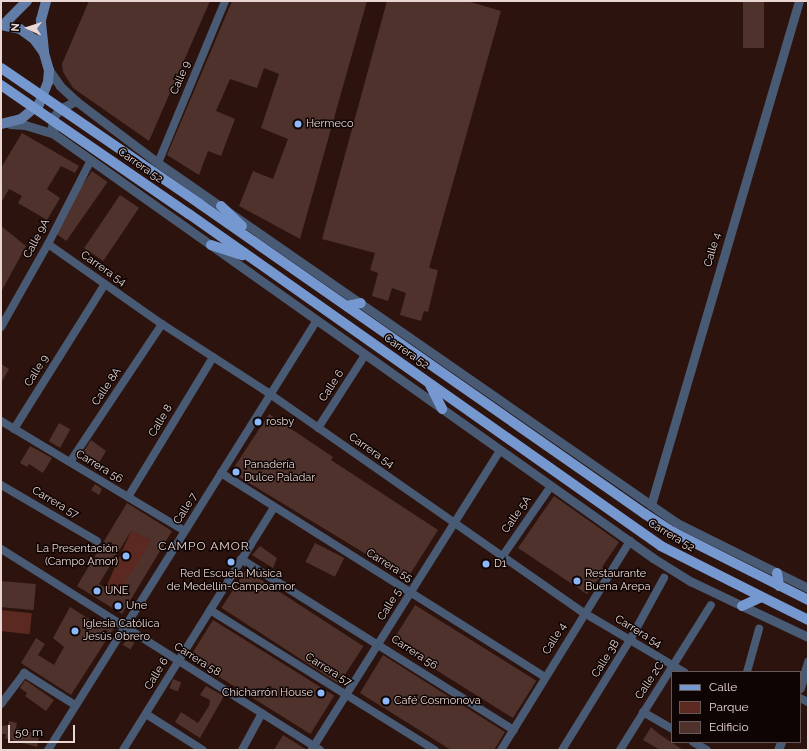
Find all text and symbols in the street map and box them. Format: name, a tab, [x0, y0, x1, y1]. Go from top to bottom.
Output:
north arrow	[8, 8, 48, 48]
text: N	[9, 23, 22, 32]
street label: Calle 9	[168, 59, 194, 97]
place label: Hermeco	[306, 117, 353, 131]
marker: Hermeco	[293, 119, 303, 129]
street label: Carrera 52	[115, 146, 165, 186]
street label: Calle 9A	[21, 217, 53, 261]
street label: Calle 4	[702, 231, 724, 269]
street label: Carrera 54	[78, 249, 128, 289]
street label: Carrera 52	[381, 332, 431, 372]
street label: Calle 9	[22, 353, 52, 389]
street label: Calle 8A	[90, 366, 124, 408]
street label: Calle 6	[317, 368, 347, 404]
street label: Calle 8	[146, 402, 176, 440]
place label: rosby	[266, 415, 294, 429]
marker: rosby	[253, 417, 263, 427]
street label: Carrera 54	[346, 431, 396, 471]
street label: Carrera 56	[73, 448, 125, 486]
place label: Panadería Dulce Paladar	[244, 459, 315, 485]
marker: Panadería Dulce Paladar	[231, 467, 241, 477]
street label: Carrera 57	[29, 484, 81, 522]
street label: Calle 7	[171, 491, 201, 527]
street label: Calle 5A	[499, 494, 535, 536]
street label: Carrera 52	[645, 517, 697, 555]
district label: CAMPO AMOR	[158, 540, 250, 554]
place label: La Presentación (Campo Amor)	[37, 543, 118, 569]
street label: Carrera 55	[363, 547, 415, 585]
marker: La Presentación (Campo Amor)	[121, 551, 131, 561]
marker: Red Escuela Música de Medellín-Campoamor	[226, 557, 236, 567]
place label: D1	[494, 557, 507, 571]
marker: D1	[481, 559, 491, 569]
place label: Red Escuela Música de Medellín-Campoamor	[167, 568, 295, 594]
place label: Restaurante Buena Arepa	[585, 568, 651, 594]
marker: Restaurante Buena Arepa	[572, 576, 582, 586]
place label: UNE	[105, 584, 128, 598]
marker: UNE	[92, 586, 102, 596]
street label: Calle 5	[375, 587, 405, 623]
place label: Une	[126, 599, 147, 613]
marker: Une	[113, 601, 123, 611]
street label: Carrera 54	[612, 613, 664, 651]
place label: Iglesia Católica Jesús Obrero	[83, 618, 159, 644]
street label: Calle 4	[540, 621, 570, 657]
marker: Iglesia Católica Jesús Obrero	[70, 626, 80, 636]
street label: Carrera 56	[388, 633, 440, 673]
street label: Calle 3B	[589, 638, 623, 680]
street label: Carrera 58	[171, 640, 223, 680]
street label: Carrera 57	[302, 651, 354, 689]
street label: Calle 6	[142, 655, 172, 693]
street label: Calle 2C	[633, 660, 667, 702]
legend	[671, 671, 801, 743]
text: Calle	[709, 680, 737, 694]
place label: Chicharrón House	[222, 686, 313, 700]
marker: Chicharrón House	[316, 688, 326, 698]
place label: Café Cosmonova	[394, 694, 481, 708]
marker: Café Cosmonova	[381, 696, 391, 706]
text: Parque	[709, 700, 749, 714]
scale bar	[10, 717, 77, 743]
text: Edificio	[709, 720, 749, 734]
text: 50 m	[15, 725, 43, 739]

